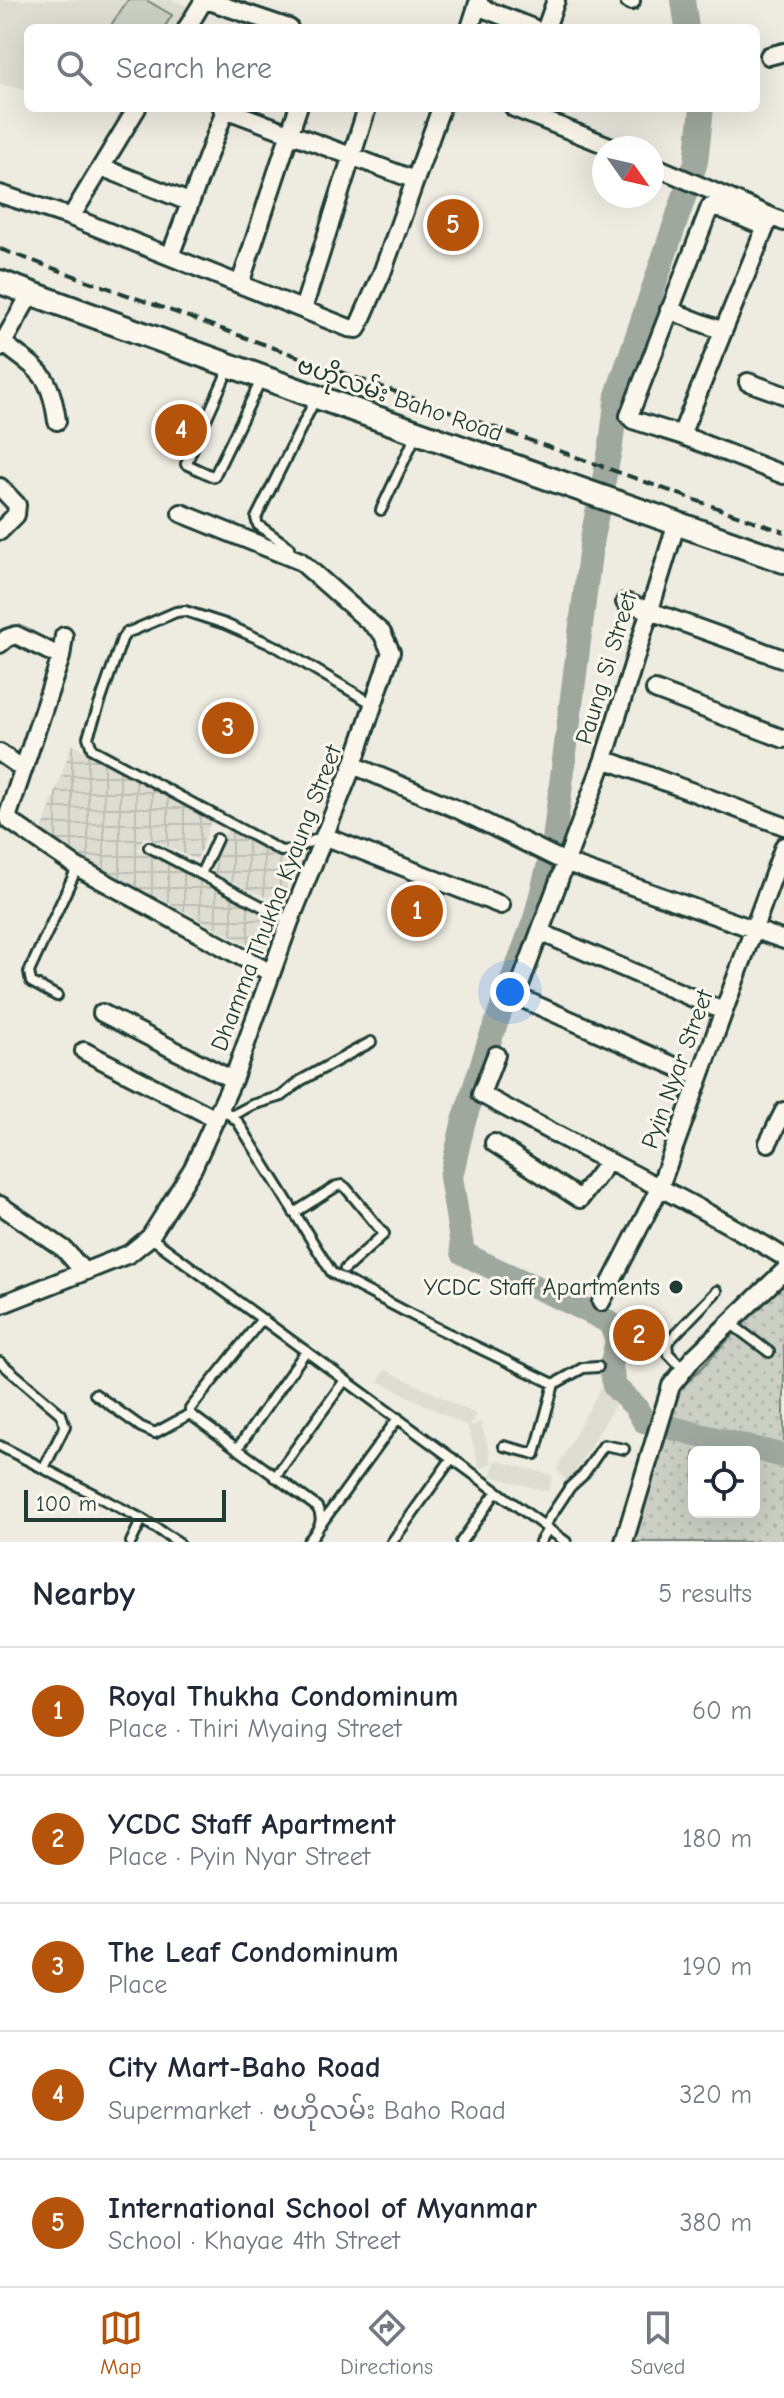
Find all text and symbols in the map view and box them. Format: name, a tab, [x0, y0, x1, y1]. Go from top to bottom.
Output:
search box	[24, 24, 760, 112]
icon: search	[52, 46, 96, 90]
text: Search here	[116, 51, 272, 86]
north arrow	[592, 136, 664, 208]
pin: 5	[427, 195, 479, 255]
street label: ဗဟိုလမ်း Baho Road	[292, 349, 507, 452]
pin: 4	[155, 400, 207, 460]
street label: Paung Si Street	[570, 587, 643, 748]
pin: 3	[202, 698, 254, 758]
street label: Dhamma Thukha Kyaung Street	[205, 740, 348, 1055]
pin: 1	[391, 881, 443, 941]
your location	[490, 972, 530, 1012]
street label: Pyin Nyar Street	[635, 985, 719, 1152]
place label: YCDC Staff Apartments	[424, 1273, 660, 1301]
marker: YCDC Staff Apartments	[667, 1278, 685, 1296]
pin: 2	[613, 1305, 665, 1365]
map controls	[688, 1446, 760, 1518]
button: locate	[688, 1446, 760, 1518]
scale bar	[24, 1486, 226, 1522]
text: 100 m	[36, 1491, 97, 1517]
text: Nearby	[32, 1574, 135, 1614]
text: 5 results	[658, 1579, 752, 1609]
text: Royal Thukha Condominum	[108, 1679, 458, 1714]
text: 1	[53, 1696, 63, 1726]
text: 60 m	[692, 1696, 752, 1726]
text: Place · Thiri Myaing Street	[108, 1714, 402, 1744]
text: YCDC Staff Apartment	[108, 1807, 396, 1842]
text: 2	[52, 1824, 64, 1854]
text: 180 m	[682, 1824, 752, 1854]
text: Place · Pyin Nyar Street	[108, 1842, 370, 1872]
text: The Leaf Condominum	[108, 1935, 399, 1970]
text: 3	[52, 1952, 64, 1982]
text: 190 m	[682, 1952, 752, 1982]
text: Place	[108, 1970, 167, 2000]
text: City Mart-Baho Road	[108, 2050, 381, 2085]
text: 4	[52, 2080, 64, 2110]
text: 320 m	[679, 2080, 752, 2110]
text: Supermarket · ဗဟိုလမ်း Baho Road	[108, 2096, 506, 2126]
text: International School of Myanmar	[108, 2191, 537, 2226]
text: 5	[51, 2208, 65, 2238]
text: 380 m	[679, 2208, 752, 2238]
text: School · Khayae 4th Street	[108, 2226, 400, 2256]
tab: Map	[99, 2306, 143, 2380]
tab: Directions	[340, 2306, 433, 2380]
tab: Saved	[630, 2306, 685, 2380]

